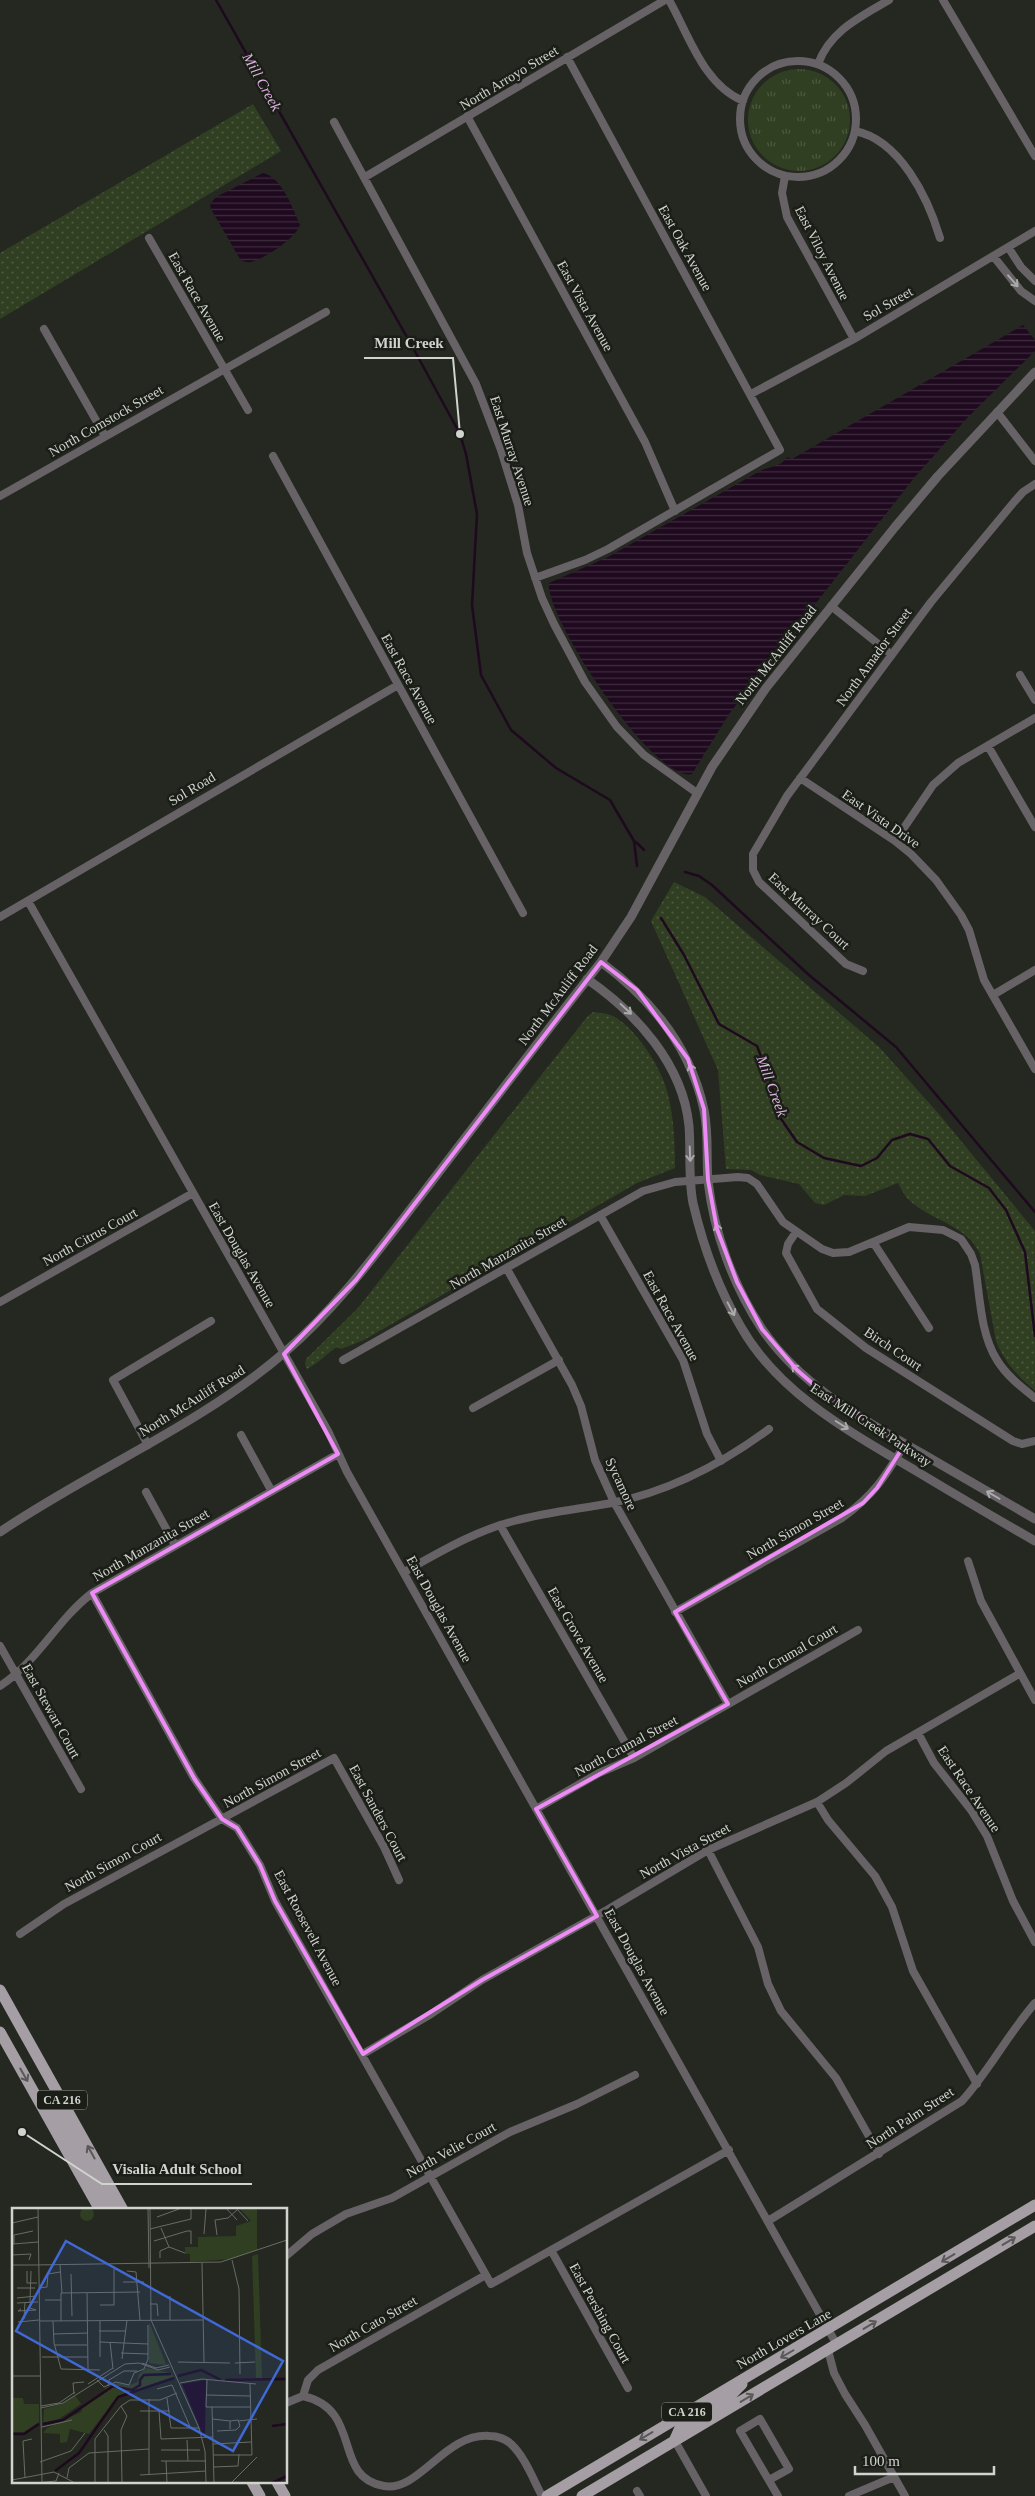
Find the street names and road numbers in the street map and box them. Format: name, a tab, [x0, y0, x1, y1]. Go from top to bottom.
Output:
street label: North Arroyo Street	[457, 43, 561, 113]
street label: East Oak Avenue	[655, 202, 715, 294]
street label: East Viloy Avenue	[792, 203, 852, 303]
street label: East Race Avenue	[165, 250, 229, 344]
street label: East Vista Avenue	[554, 258, 616, 354]
street label: Sol Street	[861, 284, 916, 324]
street label: North Comstock Street	[46, 382, 166, 460]
street label: East Murray Avenue	[487, 394, 537, 508]
street label: North McAuliff Road	[733, 602, 819, 708]
street label: North Amador Street	[833, 605, 915, 709]
street label: East Race Avenue	[378, 631, 440, 727]
street label: Sol Road	[166, 769, 218, 809]
street label: East Vista Drive	[839, 787, 923, 851]
street label: East Murray Court	[765, 870, 853, 952]
street label: North McAuliff Road	[515, 942, 601, 1048]
street label: East Douglas Avenue	[206, 1200, 278, 1310]
street label: North Citrus Court	[40, 1205, 140, 1269]
street label: North Manzanita Street	[447, 1214, 569, 1292]
street label: East Race Avenue	[640, 1268, 702, 1364]
street label: Birch Court	[861, 1324, 925, 1374]
street label: North McAuliff Road	[136, 1362, 248, 1440]
street label: East Mill Creek Parkway	[808, 1380, 934, 1470]
street label: Sycamore	[602, 1455, 640, 1513]
street label: North Simon Street	[744, 1495, 846, 1563]
street label: North Manzanita Street	[90, 1506, 212, 1584]
street label: East Douglas Avenue	[403, 1553, 475, 1665]
street label: East Grove Avenue	[545, 1585, 611, 1685]
street label: North Crumal Court	[734, 1621, 840, 1691]
street label: East Stewart Court	[19, 1661, 83, 1761]
street label: North Crumal Street	[572, 1712, 680, 1779]
street label: East Race Avenue	[935, 1743, 1003, 1835]
street label: North Simon Street	[221, 1745, 323, 1811]
street label: East Sanders Court	[346, 1762, 410, 1864]
street label: North Vista Street	[637, 1820, 733, 1882]
street label: North Simon Court	[62, 1829, 164, 1895]
street label: East Roosevelt Avenue	[271, 1868, 345, 1988]
street label: East Douglas Avenue	[601, 1906, 673, 2018]
street label: North Palm Street	[864, 2084, 957, 2152]
road number: CA 216	[37, 2090, 87, 2110]
street label: North Velie Court	[404, 2119, 498, 2181]
street label: East Pershing Court	[566, 2260, 634, 2366]
street label: North Cato Street	[326, 2293, 420, 2355]
street label: North Lovers Lane	[734, 2306, 834, 2372]
road number: CA 216	[662, 2402, 712, 2422]

